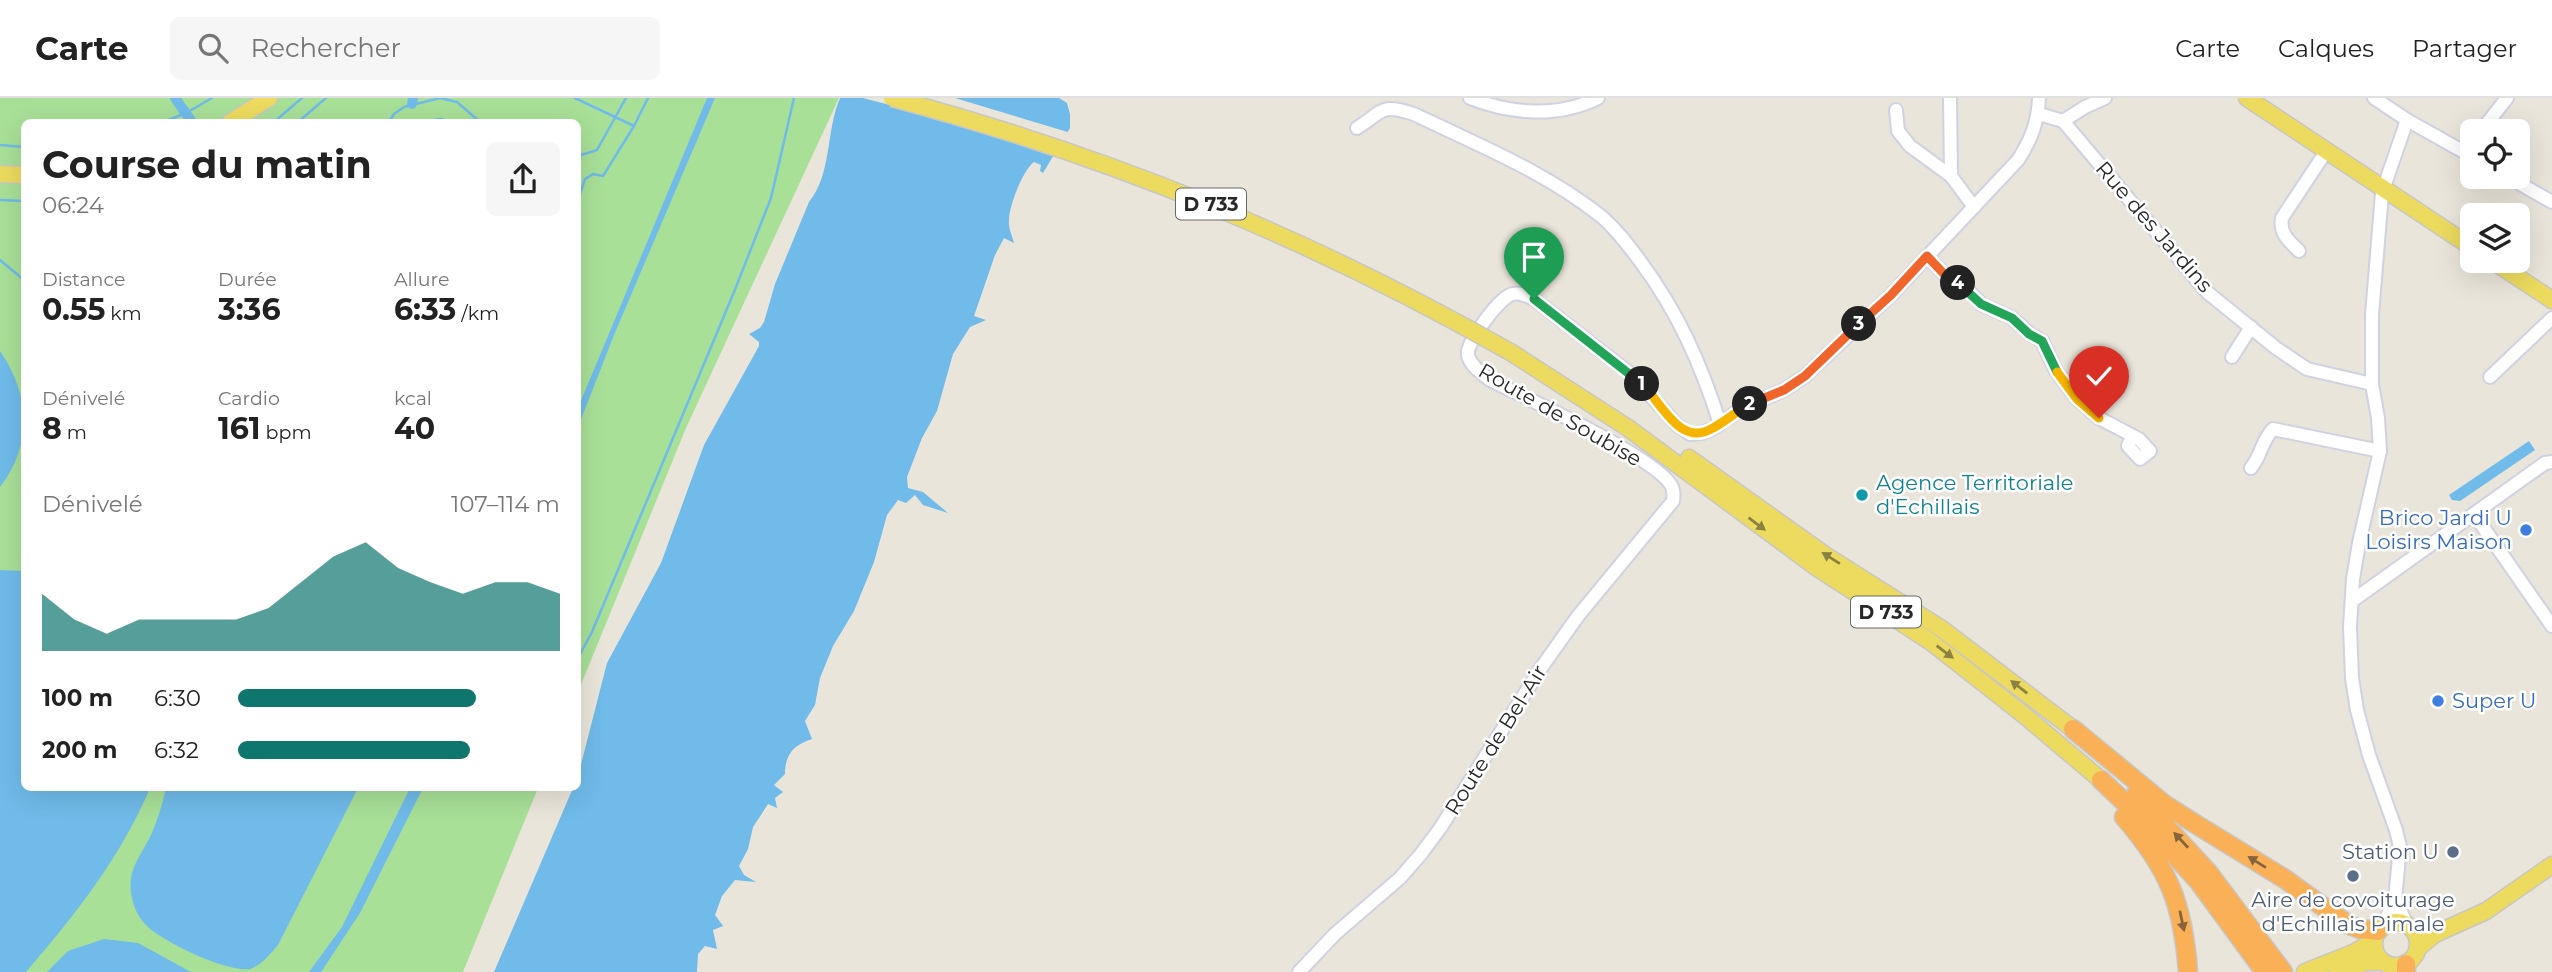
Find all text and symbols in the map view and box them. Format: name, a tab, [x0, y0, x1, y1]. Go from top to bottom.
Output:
search box	[170, 17, 660, 80]
text: Carte	[35, 28, 128, 68]
icon: search	[194, 29, 232, 67]
text: Rechercher	[250, 32, 401, 64]
text: Carte	[2175, 34, 2240, 63]
text: Calques	[2278, 34, 2374, 63]
text: Partager	[2412, 34, 2517, 63]
map controls	[2460, 119, 2530, 273]
button: locate	[2460, 119, 2530, 189]
text: Course du matin	[42, 141, 372, 188]
button: share	[486, 142, 560, 216]
street label: Rue des Jardins	[2091, 156, 2218, 297]
road number: D 733	[1176, 188, 1246, 220]
text: 06:24	[42, 191, 104, 219]
button: layers	[2460, 203, 2530, 273]
pin	[1504, 227, 1564, 299]
icon: arrive	[1515, 238, 1553, 276]
pin: 4	[1940, 266, 1976, 300]
text: Distance	[42, 268, 125, 291]
text: Durée	[218, 268, 277, 291]
text: Allure	[394, 268, 449, 291]
text: 4	[1951, 271, 1964, 294]
text: 0.55	[42, 291, 105, 328]
text: 3:36	[218, 291, 281, 328]
text: 6:33	[394, 291, 456, 328]
text: km	[105, 302, 142, 325]
text: /km	[456, 302, 499, 325]
pin: 3	[1842, 306, 1876, 342]
text: 3	[1853, 312, 1864, 335]
pin	[2069, 346, 2129, 418]
icon: check	[2080, 357, 2118, 395]
street label: Route de Soubise	[1474, 358, 1646, 471]
pin: 1	[1624, 366, 1660, 402]
text: 1	[1638, 372, 1645, 395]
pin: 2	[1732, 386, 1768, 422]
text: Dénivelé	[42, 387, 125, 410]
text: Cardio	[218, 387, 280, 410]
text: kcal	[394, 387, 432, 410]
text: 2	[1744, 392, 1755, 415]
text: 8	[42, 410, 62, 447]
text: 161	[218, 410, 261, 447]
text: 40	[394, 410, 435, 447]
text: m	[62, 421, 87, 444]
text: bpm	[261, 421, 312, 444]
place label: Agence Territoriale d'Echillais	[1876, 470, 2074, 519]
marker: Agence Territoriale d'Echillais	[1854, 487, 1870, 503]
text: Dénivelé	[42, 490, 143, 518]
text: 107–114 m	[451, 490, 560, 518]
place label: Brico Jardi U Loisirs Maison	[2365, 505, 2512, 554]
one-way arrow	[1748, 516, 1766, 530]
marker: Brico Jardi U Loisirs Maison	[2518, 522, 2534, 538]
one-way arrow	[1822, 552, 1841, 565]
road number: D 733	[1851, 597, 1921, 628]
one-way arrow	[1935, 645, 1953, 660]
street label: Route de Bel-Air	[1439, 660, 1552, 819]
one-way arrow	[2010, 680, 2027, 695]
text: 100 m	[42, 684, 113, 712]
text: 6:30	[154, 684, 201, 712]
place label: Super U	[2452, 688, 2537, 713]
marker: Super U	[2430, 693, 2446, 709]
text: 200 m	[42, 736, 117, 764]
text: 6:32	[154, 736, 199, 764]
one-way arrow	[2173, 832, 2189, 849]
place label: Station U	[2342, 839, 2439, 864]
marker: Station U	[2445, 844, 2461, 860]
one-way arrow	[2247, 856, 2266, 868]
marker: Aire de covoiturage d'Echillais Pimale	[2345, 868, 2361, 884]
place label: Aire de covoiturage d'Echillais Pimale	[2251, 887, 2455, 936]
one-way arrow	[2177, 910, 2188, 932]

